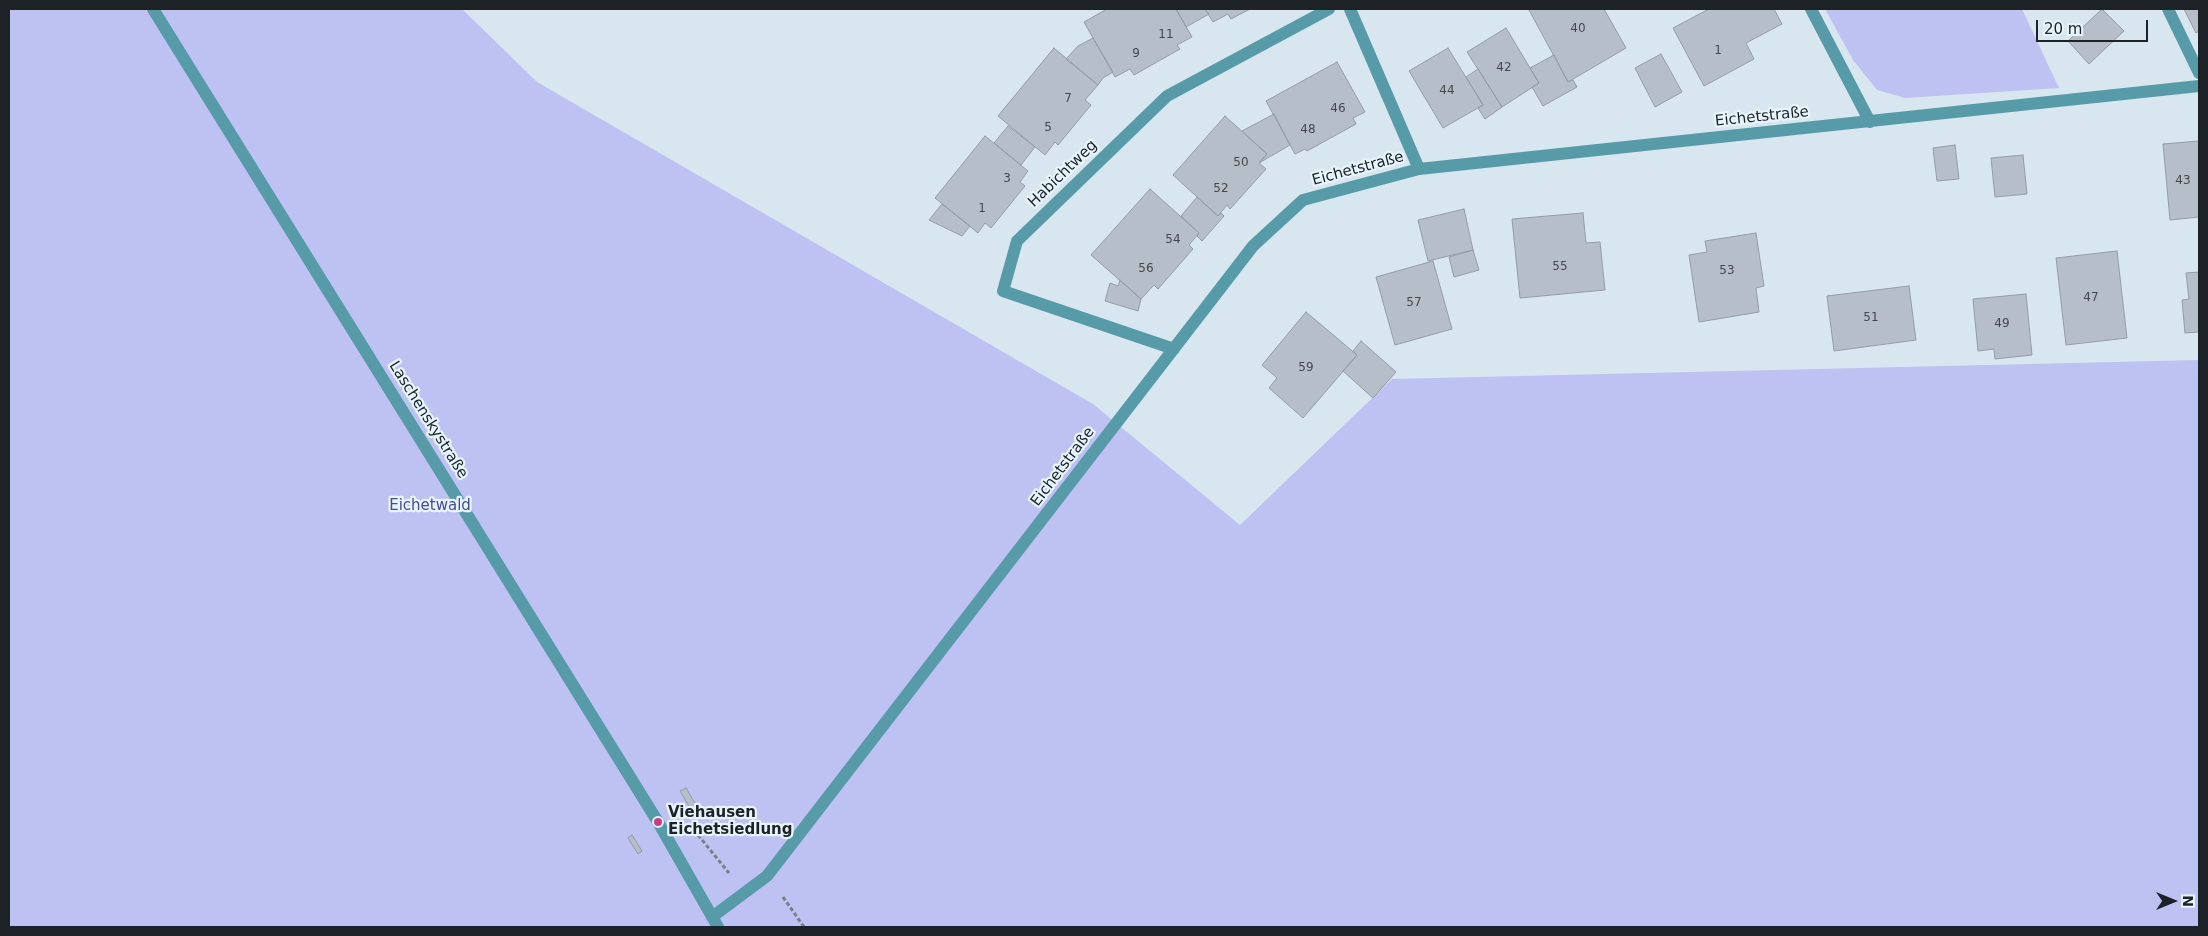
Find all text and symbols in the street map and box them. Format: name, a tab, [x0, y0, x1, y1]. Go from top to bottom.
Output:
scale bar	[2038, 10, 2150, 42]
text: 20 m	[2044, 20, 2082, 38]
house number: 40	[1570, 22, 1586, 36]
house number: 11	[1158, 28, 1174, 42]
house number: 1	[1714, 44, 1722, 58]
house number: 9	[1132, 47, 1140, 61]
house number: 42	[1496, 61, 1512, 75]
house number: 44	[1439, 84, 1455, 98]
house number: 7	[1064, 92, 1072, 106]
house number: 46	[1330, 102, 1346, 116]
street label: Eichetstraße	[1714, 103, 1810, 131]
house number: 5	[1044, 121, 1052, 135]
house number: 48	[1300, 123, 1316, 137]
street label: Habichtweg	[1025, 137, 1101, 211]
street label: Eichetstraße	[1310, 148, 1406, 190]
house number: 50	[1233, 156, 1249, 170]
house number: 3	[1003, 172, 1011, 186]
house number: 43	[2175, 174, 2191, 188]
house number: 52	[1213, 182, 1229, 196]
house number: 1	[978, 202, 986, 216]
house number: 54	[1165, 233, 1181, 247]
house number: 55	[1552, 260, 1568, 274]
house number: 56	[1138, 262, 1154, 276]
house number: 53	[1719, 264, 1735, 278]
house number: 47	[2083, 291, 2099, 305]
house number: 57	[1406, 296, 1422, 310]
house number: 51	[1863, 311, 1879, 325]
house number: 49	[1994, 317, 2010, 331]
street label: Laschenskystraße	[385, 358, 471, 482]
house number: 59	[1298, 361, 1314, 375]
street label: Eichetstraße	[1027, 424, 1099, 510]
park label: Eichetwald	[389, 497, 471, 515]
place label: Viehausen Eichetsiedlung	[668, 804, 793, 839]
marker: Viehausen Eichetsiedlung	[652, 816, 664, 828]
north arrow	[2148, 876, 2198, 926]
text: N	[2180, 895, 2196, 907]

